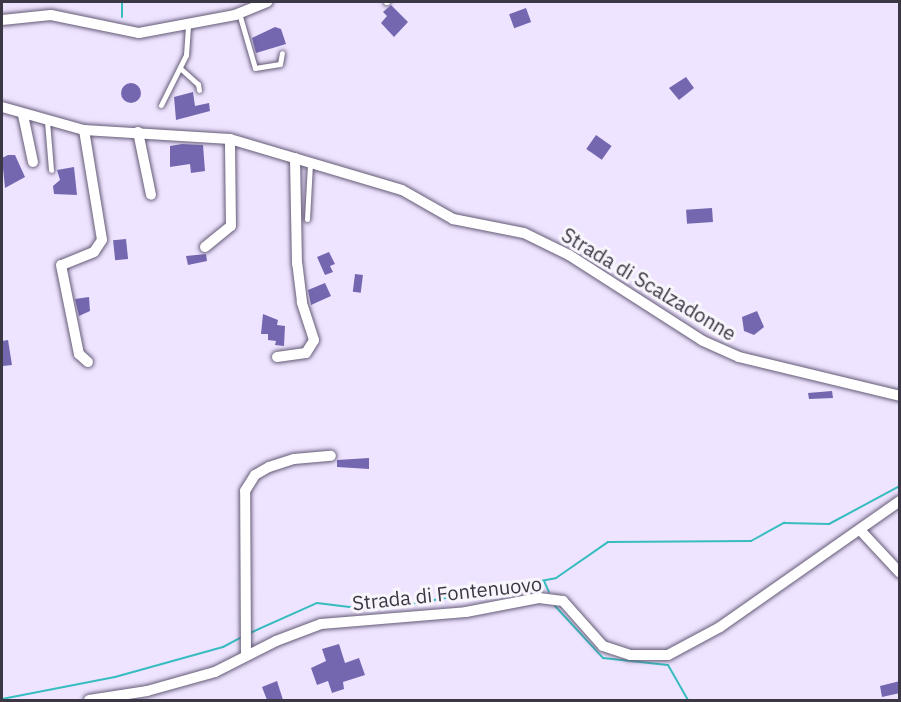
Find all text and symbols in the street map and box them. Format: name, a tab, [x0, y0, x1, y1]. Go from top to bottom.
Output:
street label: Strada di Scalzadonne	[557, 222, 741, 346]
street label: Strada di Fontenuovo	[351, 571, 543, 615]

